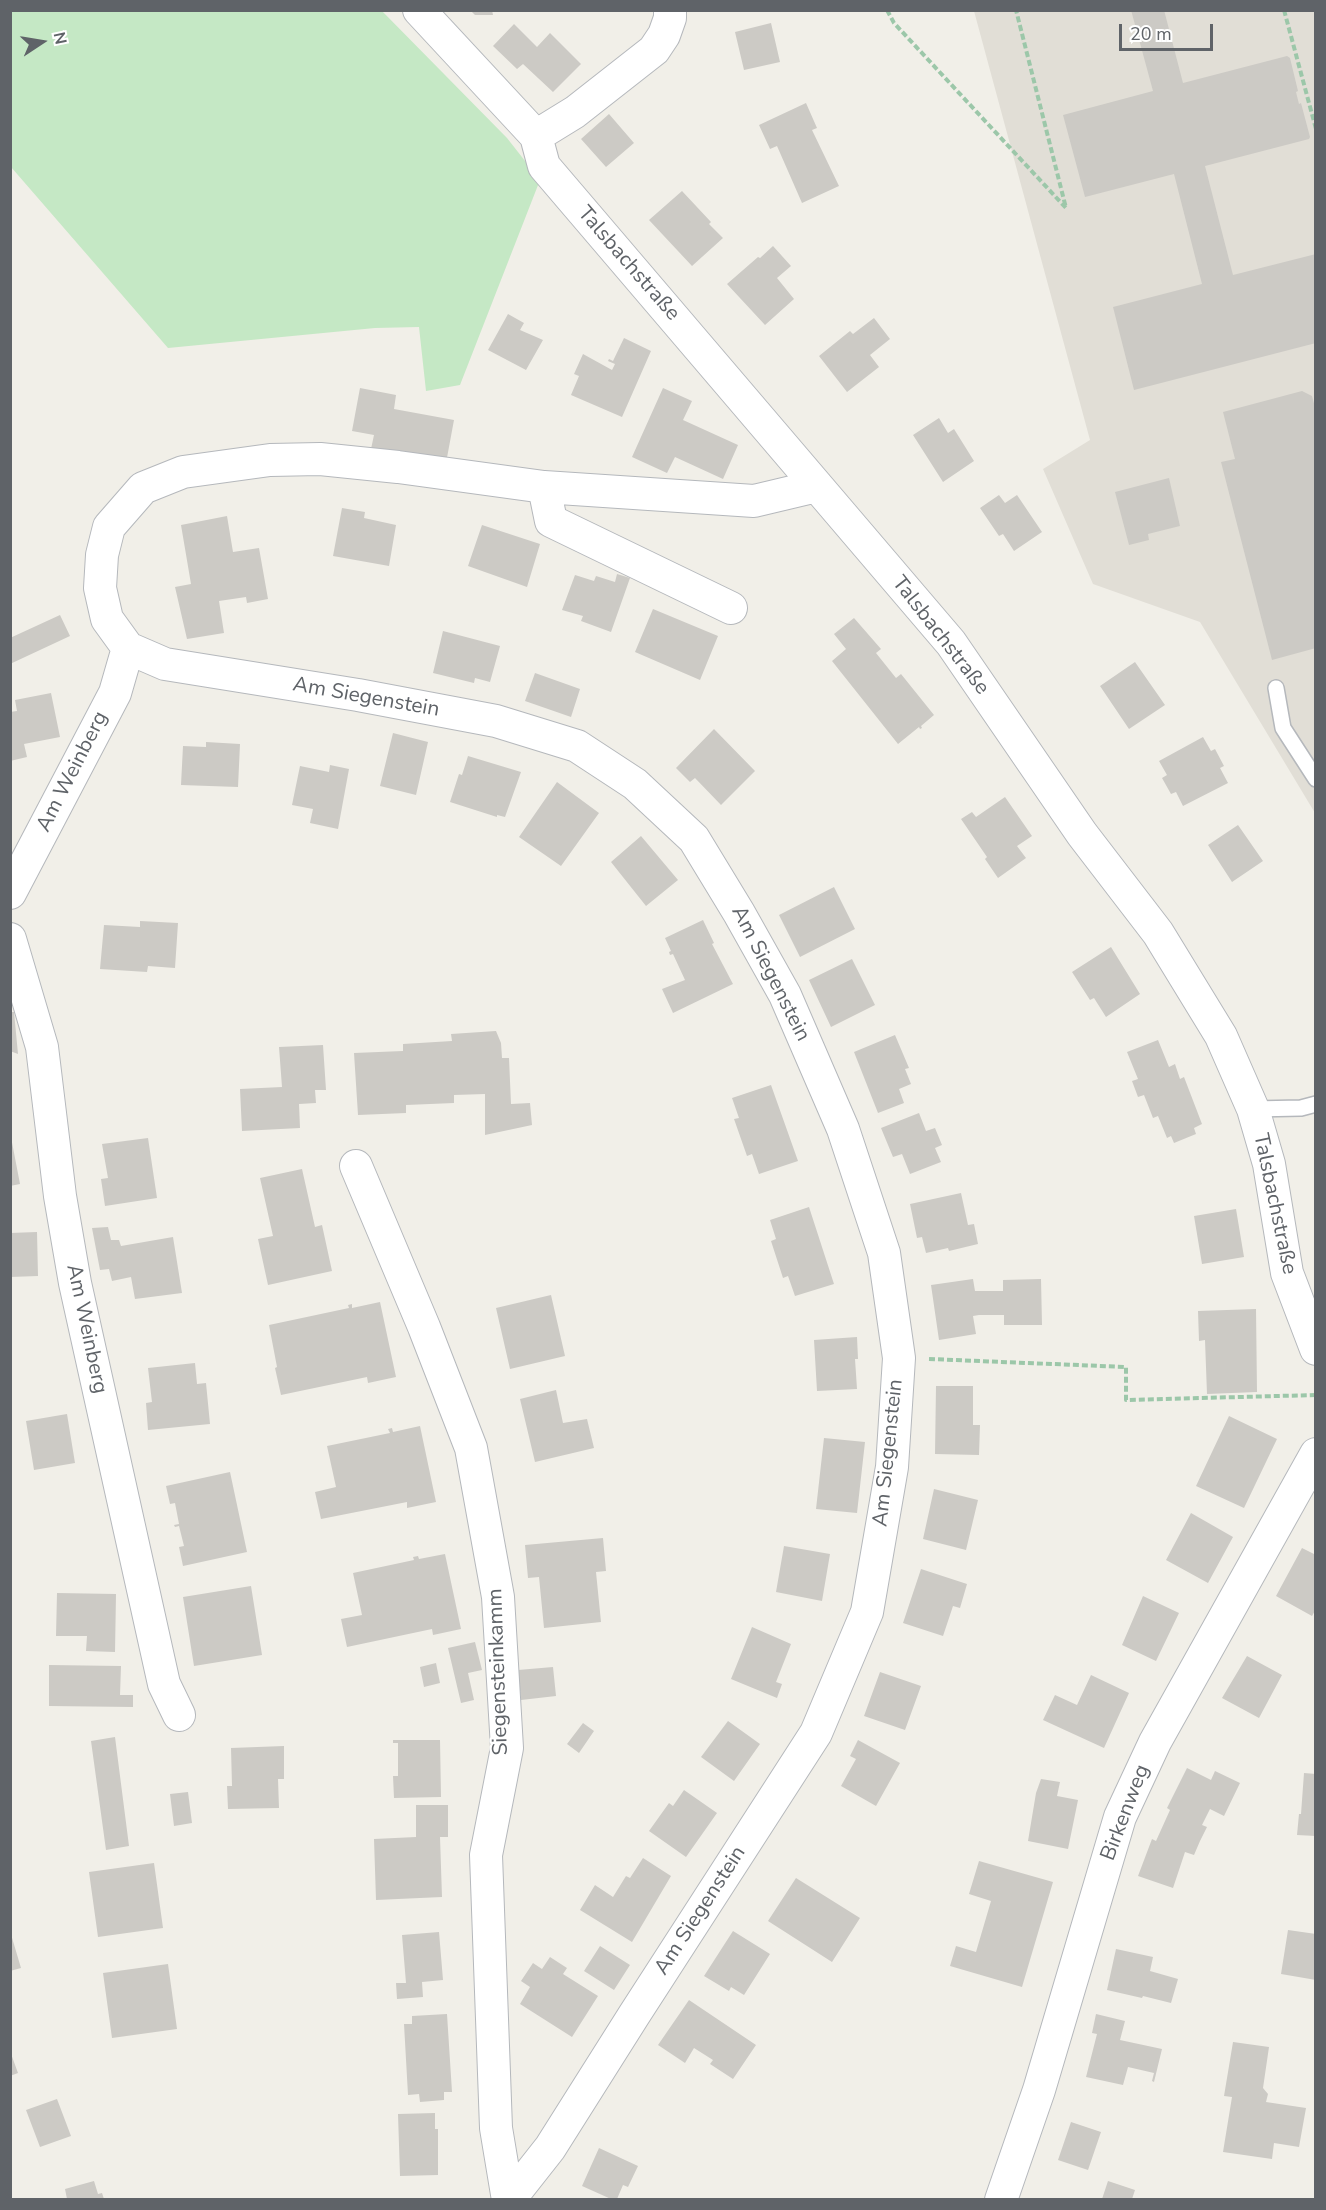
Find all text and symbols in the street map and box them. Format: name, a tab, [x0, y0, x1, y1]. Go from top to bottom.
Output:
north arrow	[12, 12, 72, 72]
scale bar	[1122, 12, 1216, 50]
text: 20 m	[1130, 22, 1172, 46]
text: N	[48, 30, 72, 46]
street label: Talsbachstraße	[571, 202, 685, 326]
street label: Talsbachstraße	[886, 572, 994, 700]
street label: Am Siegenstein	[291, 673, 441, 723]
street label: Am Weinberg	[32, 708, 114, 836]
street label: Am Siegenstein	[725, 902, 815, 1046]
street label: Talsbachstraße	[1247, 1131, 1301, 1277]
street label: Am Weinberg	[60, 1262, 112, 1396]
street label: Am Siegenstein	[869, 1378, 909, 1528]
street label: Siegensteinkamm	[483, 1588, 515, 1756]
street label: Birkenweg	[1096, 1761, 1156, 1865]
street label: Am Siegenstein	[650, 1842, 752, 1980]

